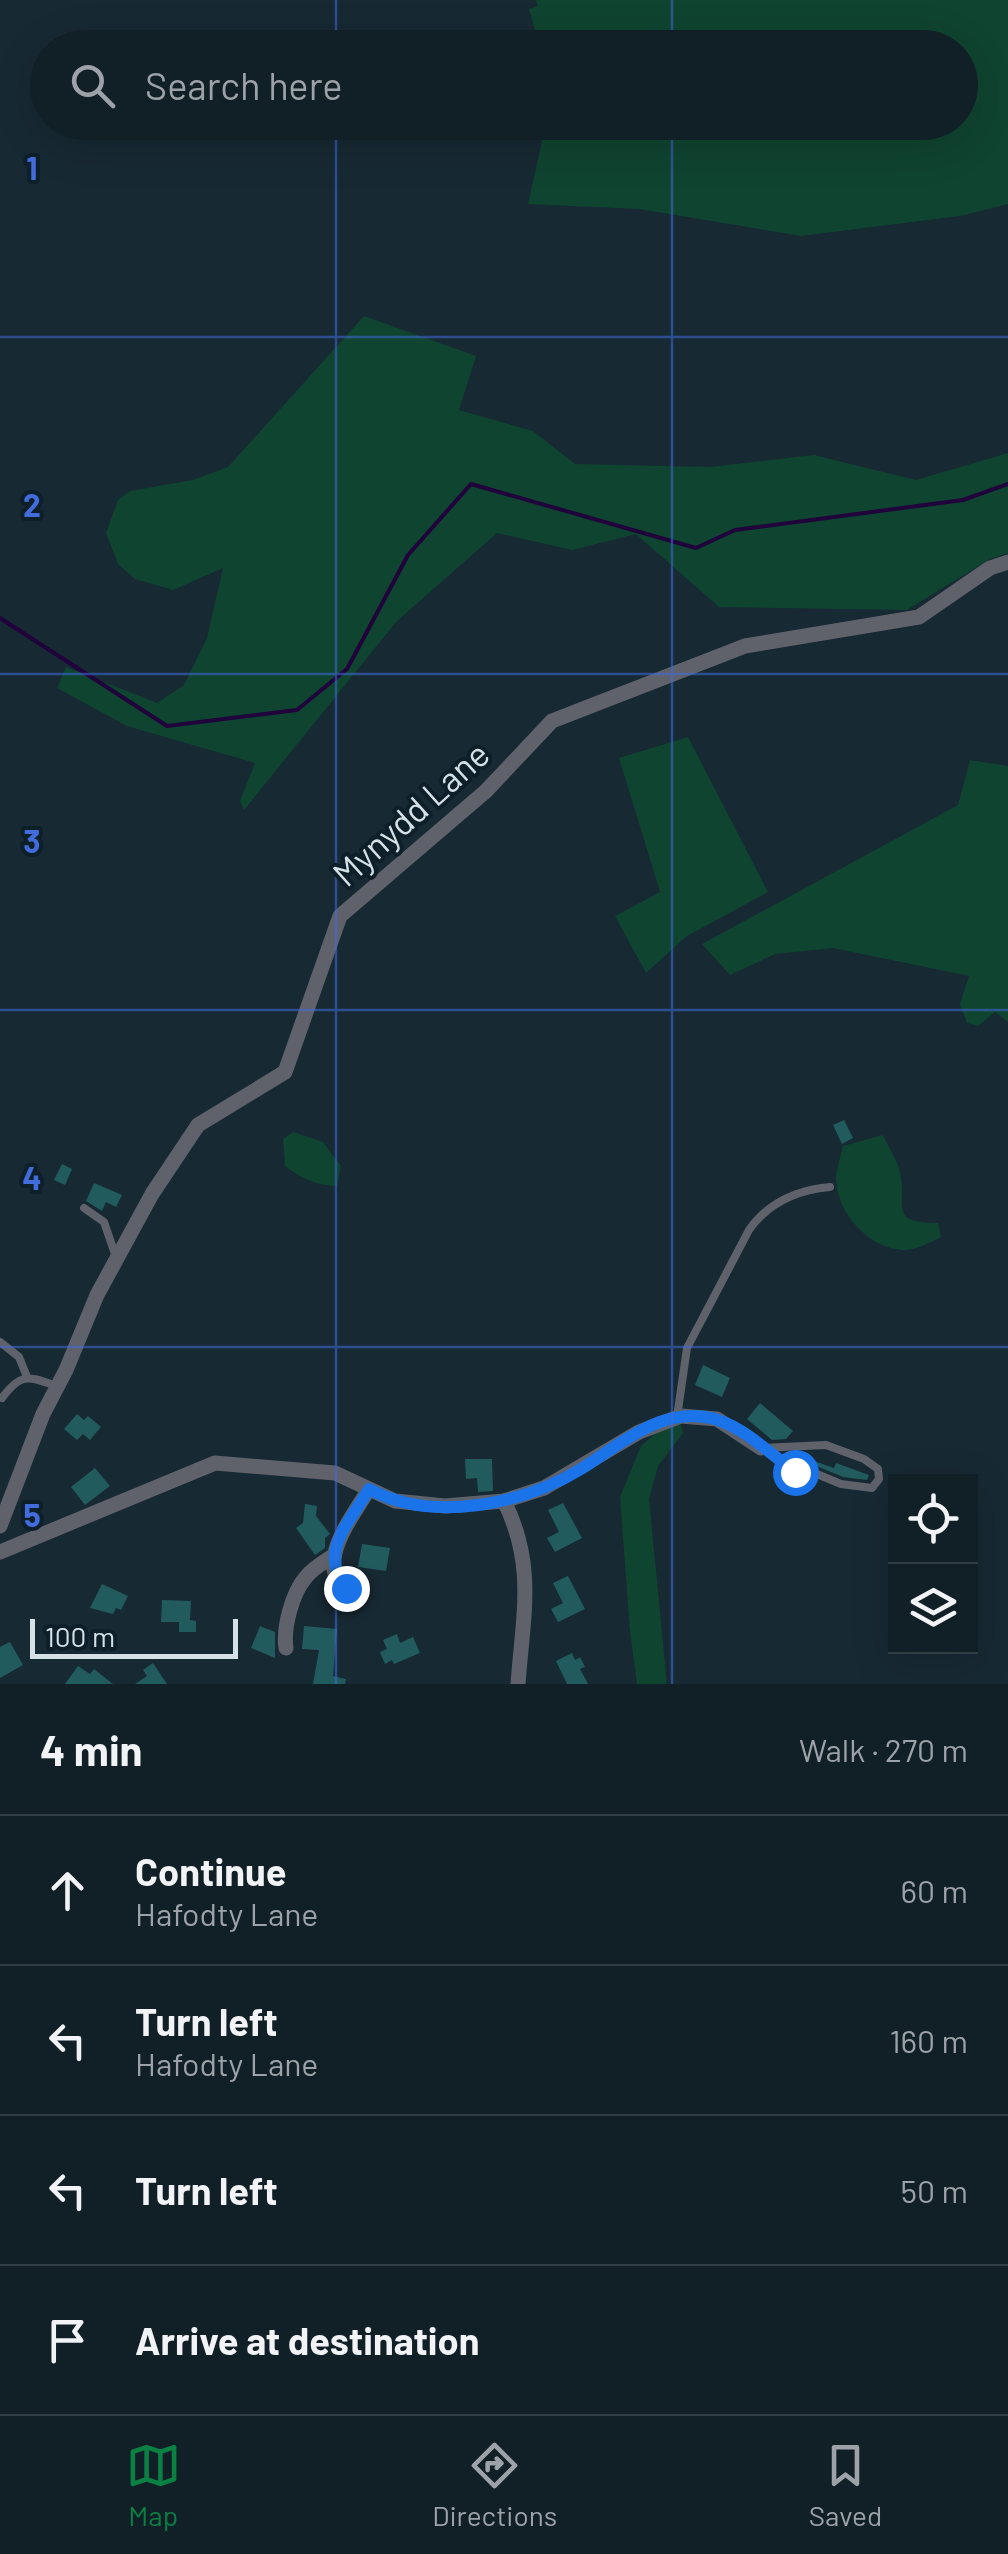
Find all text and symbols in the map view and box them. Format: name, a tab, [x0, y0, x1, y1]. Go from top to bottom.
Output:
search box	[30, 30, 978, 140]
icon: search	[65, 58, 120, 113]
text: Search here	[145, 62, 343, 108]
text: 1	[26, 148, 38, 186]
text: 2	[23, 485, 41, 523]
street label: Mynydd Lane	[323, 732, 497, 894]
text: 3	[23, 821, 41, 859]
text: 4	[22, 1158, 42, 1196]
route start	[773, 1450, 819, 1496]
map controls	[888, 1474, 978, 1654]
button: locate	[888, 1474, 978, 1564]
text: 5	[23, 1495, 41, 1533]
button: layers	[888, 1564, 978, 1654]
route end	[324, 1566, 370, 1612]
scale bar	[30, 1614, 238, 1658]
text: 100 m	[45, 1619, 115, 1653]
text: 4 min	[40, 1724, 143, 1774]
text: Walk · 270 m	[799, 1730, 968, 1768]
text: Continue	[135, 1848, 286, 1894]
icon: ahead	[40, 1863, 95, 1918]
text: 60 m	[901, 1871, 968, 1909]
text: Hafodty Lane	[135, 1894, 318, 1932]
text: Turn left	[135, 1998, 278, 2044]
icon: left	[40, 2013, 95, 2068]
text: 160 m	[889, 2021, 968, 2059]
text: Hafodty Lane	[135, 2044, 318, 2082]
icon: left	[40, 2163, 95, 2218]
text: Turn left	[135, 2167, 278, 2213]
text: 50 m	[901, 2171, 968, 2209]
icon: arrive	[40, 2313, 95, 2368]
text: Arrive at destination	[135, 2317, 480, 2363]
tab: Map	[126, 2438, 181, 2532]
tab: Directions	[432, 2438, 557, 2532]
tab: Saved	[809, 2438, 882, 2532]

